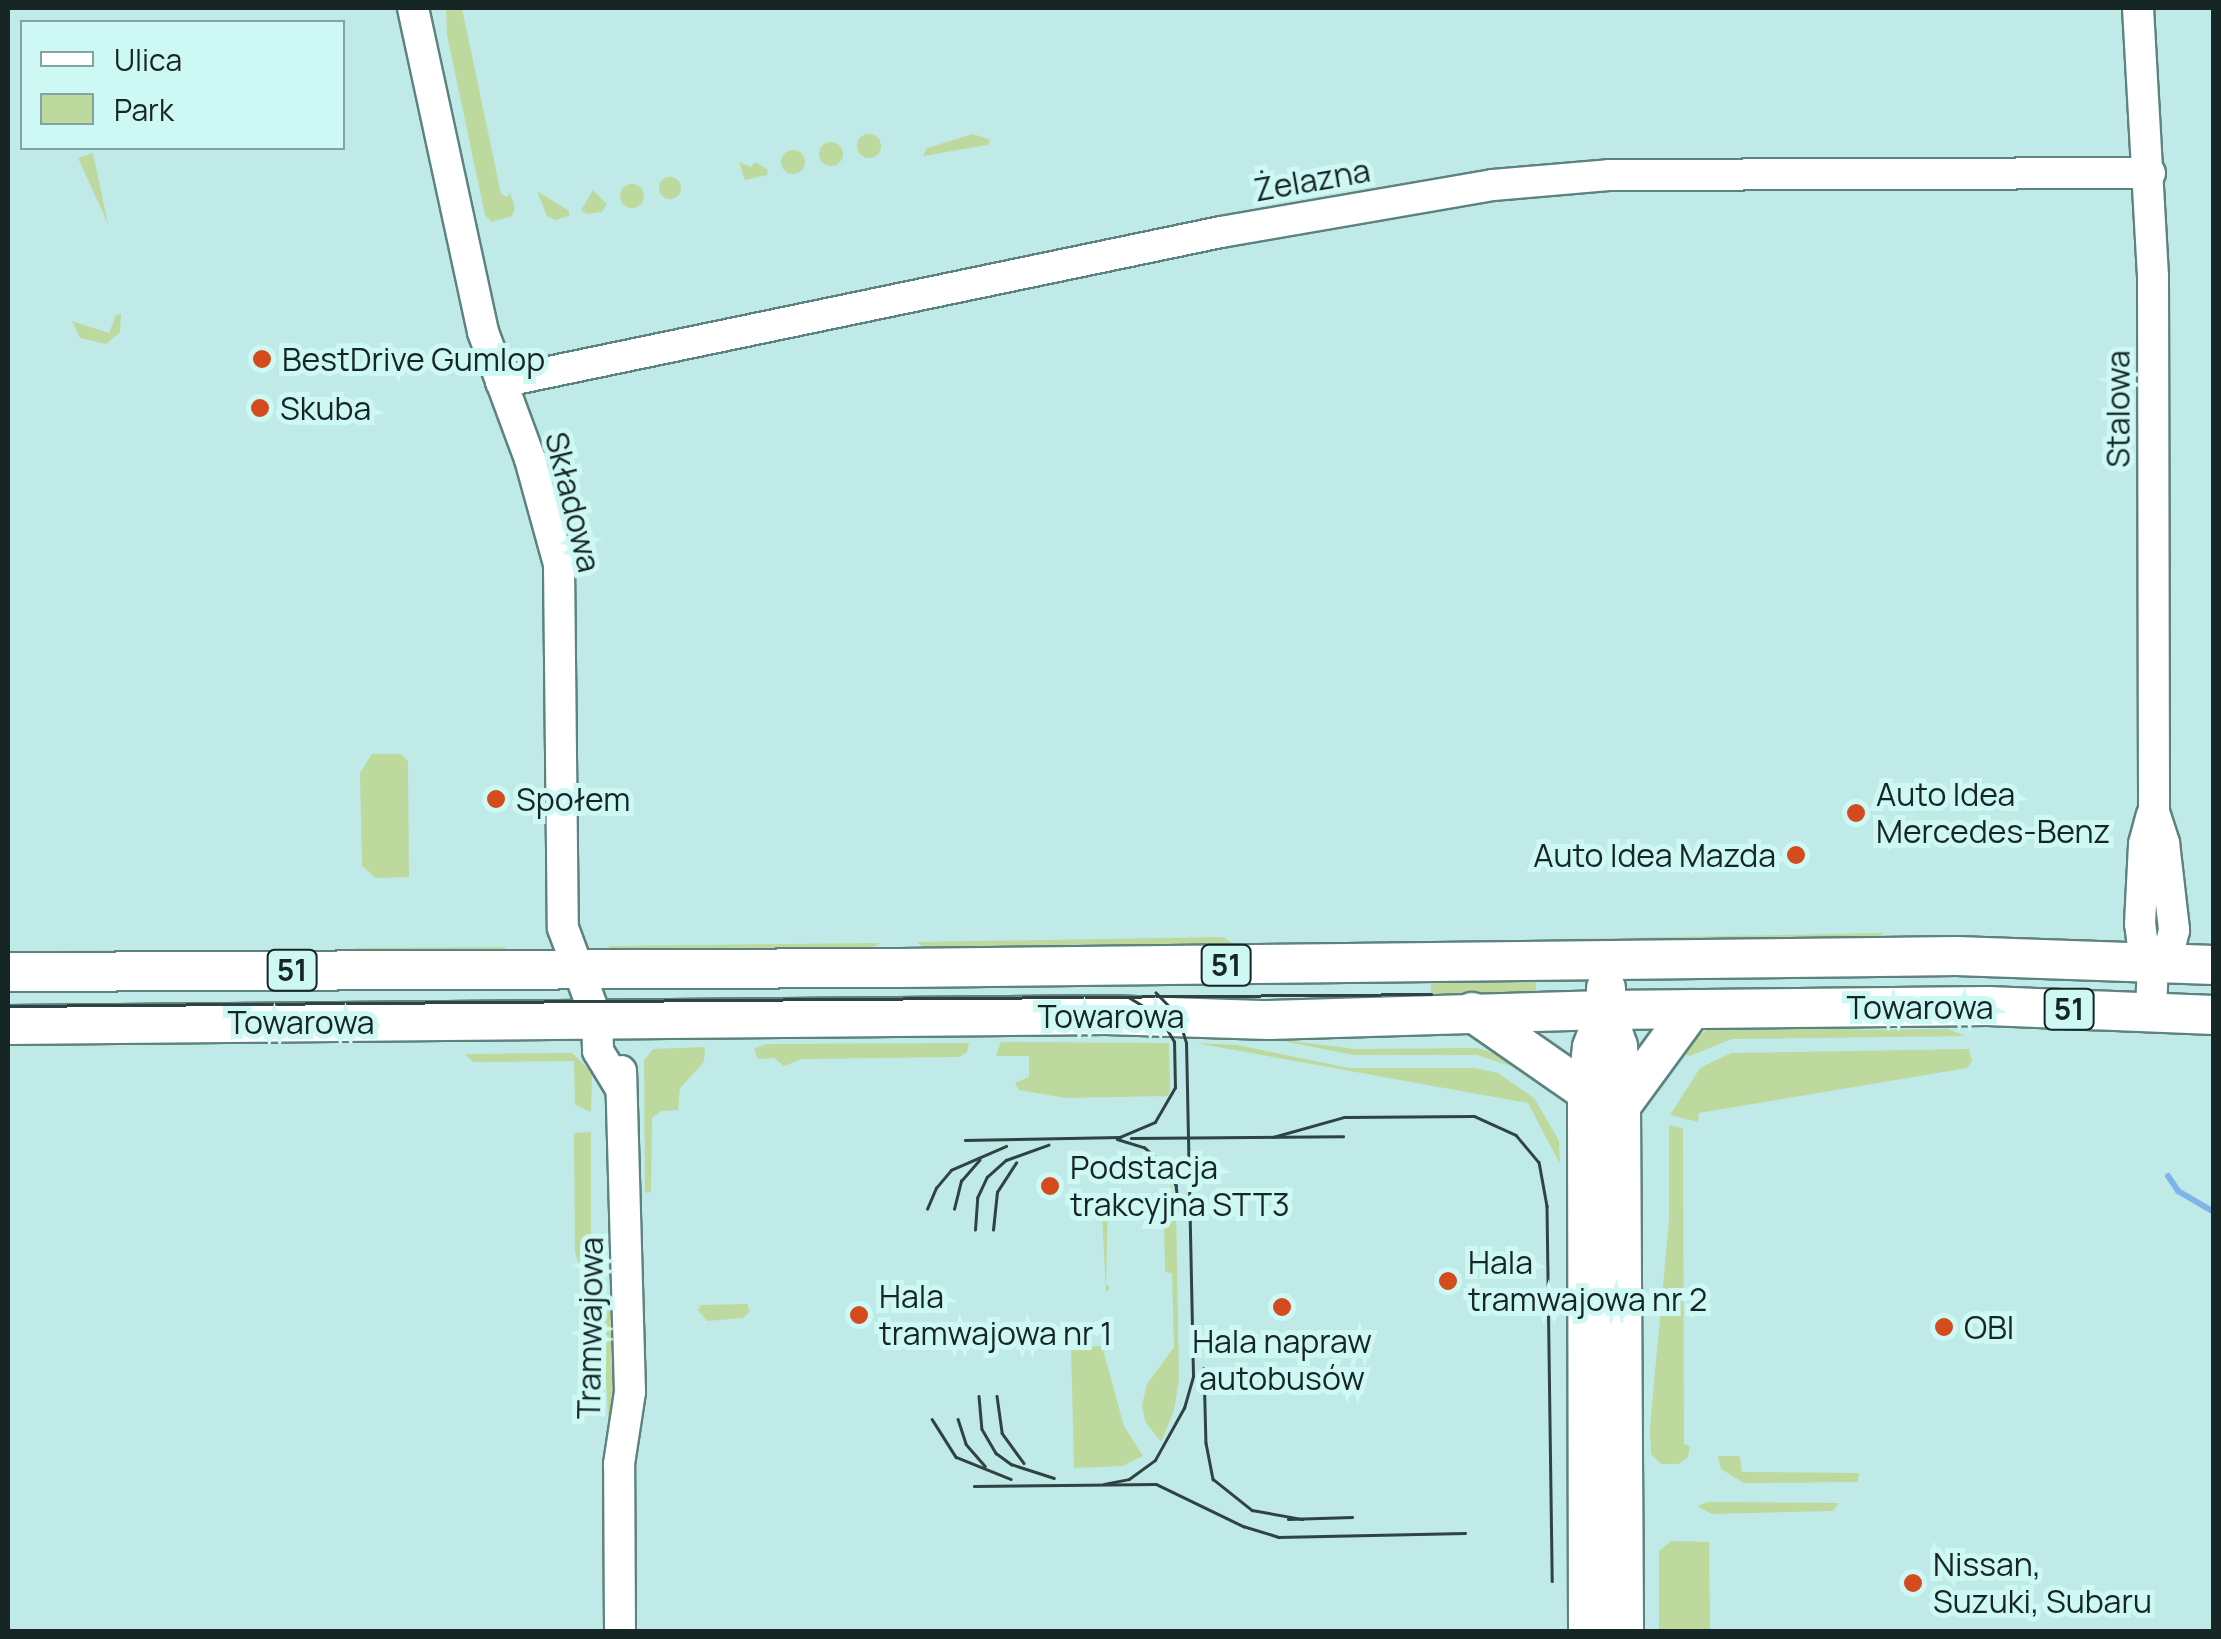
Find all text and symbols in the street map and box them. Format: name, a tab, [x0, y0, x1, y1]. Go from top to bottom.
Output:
legend	[20, 20, 345, 150]
text: Ulica	[114, 39, 182, 80]
text: Park	[114, 89, 174, 130]
street label: Żelazna	[1251, 151, 1373, 209]
place label: BestDrive Gumlop	[282, 340, 545, 378]
marker: BestDrive Gumlop	[251, 348, 273, 370]
street label: Stalowa	[2099, 350, 2137, 468]
place label: Skuba	[280, 389, 371, 427]
marker: Skuba	[249, 397, 271, 419]
street label: Składowa	[537, 428, 609, 576]
place label: Auto Idea Mercedes-Benz	[1876, 776, 2110, 851]
place label: Społem	[516, 780, 630, 818]
marker: Społem	[485, 788, 507, 810]
marker: Auto Idea Mercedes-Benz	[1845, 802, 1867, 824]
place label: Auto Idea Mazda	[1533, 836, 1776, 874]
marker: Auto Idea Mazda	[1785, 844, 1807, 866]
road number: 51	[1198, 940, 1254, 990]
road number: 51	[264, 945, 320, 995]
road number: 51	[2042, 984, 2096, 1034]
street label: Towarowa	[1846, 988, 1994, 1026]
street label: Towarowa	[1037, 997, 1185, 1035]
street label: Towarowa	[227, 1003, 375, 1041]
place label: Podstacja trakcyjna STT3	[1070, 1149, 1290, 1224]
marker: Podstacja trakcyjna STT3	[1039, 1175, 1061, 1197]
street label: Tramwajowa	[569, 1237, 611, 1419]
place label: Hala tramwajowa nr 2	[1468, 1244, 1707, 1319]
marker: Hala tramwajowa nr 2	[1437, 1270, 1459, 1292]
place label: Hala tramwajowa nr 1	[879, 1278, 1113, 1353]
marker: Hala napraw autobusów	[1271, 1296, 1293, 1318]
marker: Hala tramwajowa nr 1	[848, 1304, 870, 1326]
place label: OBI	[1964, 1308, 2014, 1346]
marker: OBI	[1933, 1316, 1955, 1338]
place label: Hala napraw autobusów	[1192, 1323, 1372, 1398]
place label: Nissan, Suzuki, Subaru	[1933, 1546, 2152, 1621]
marker: Nissan, Suzuki, Subaru	[1902, 1572, 1924, 1594]

